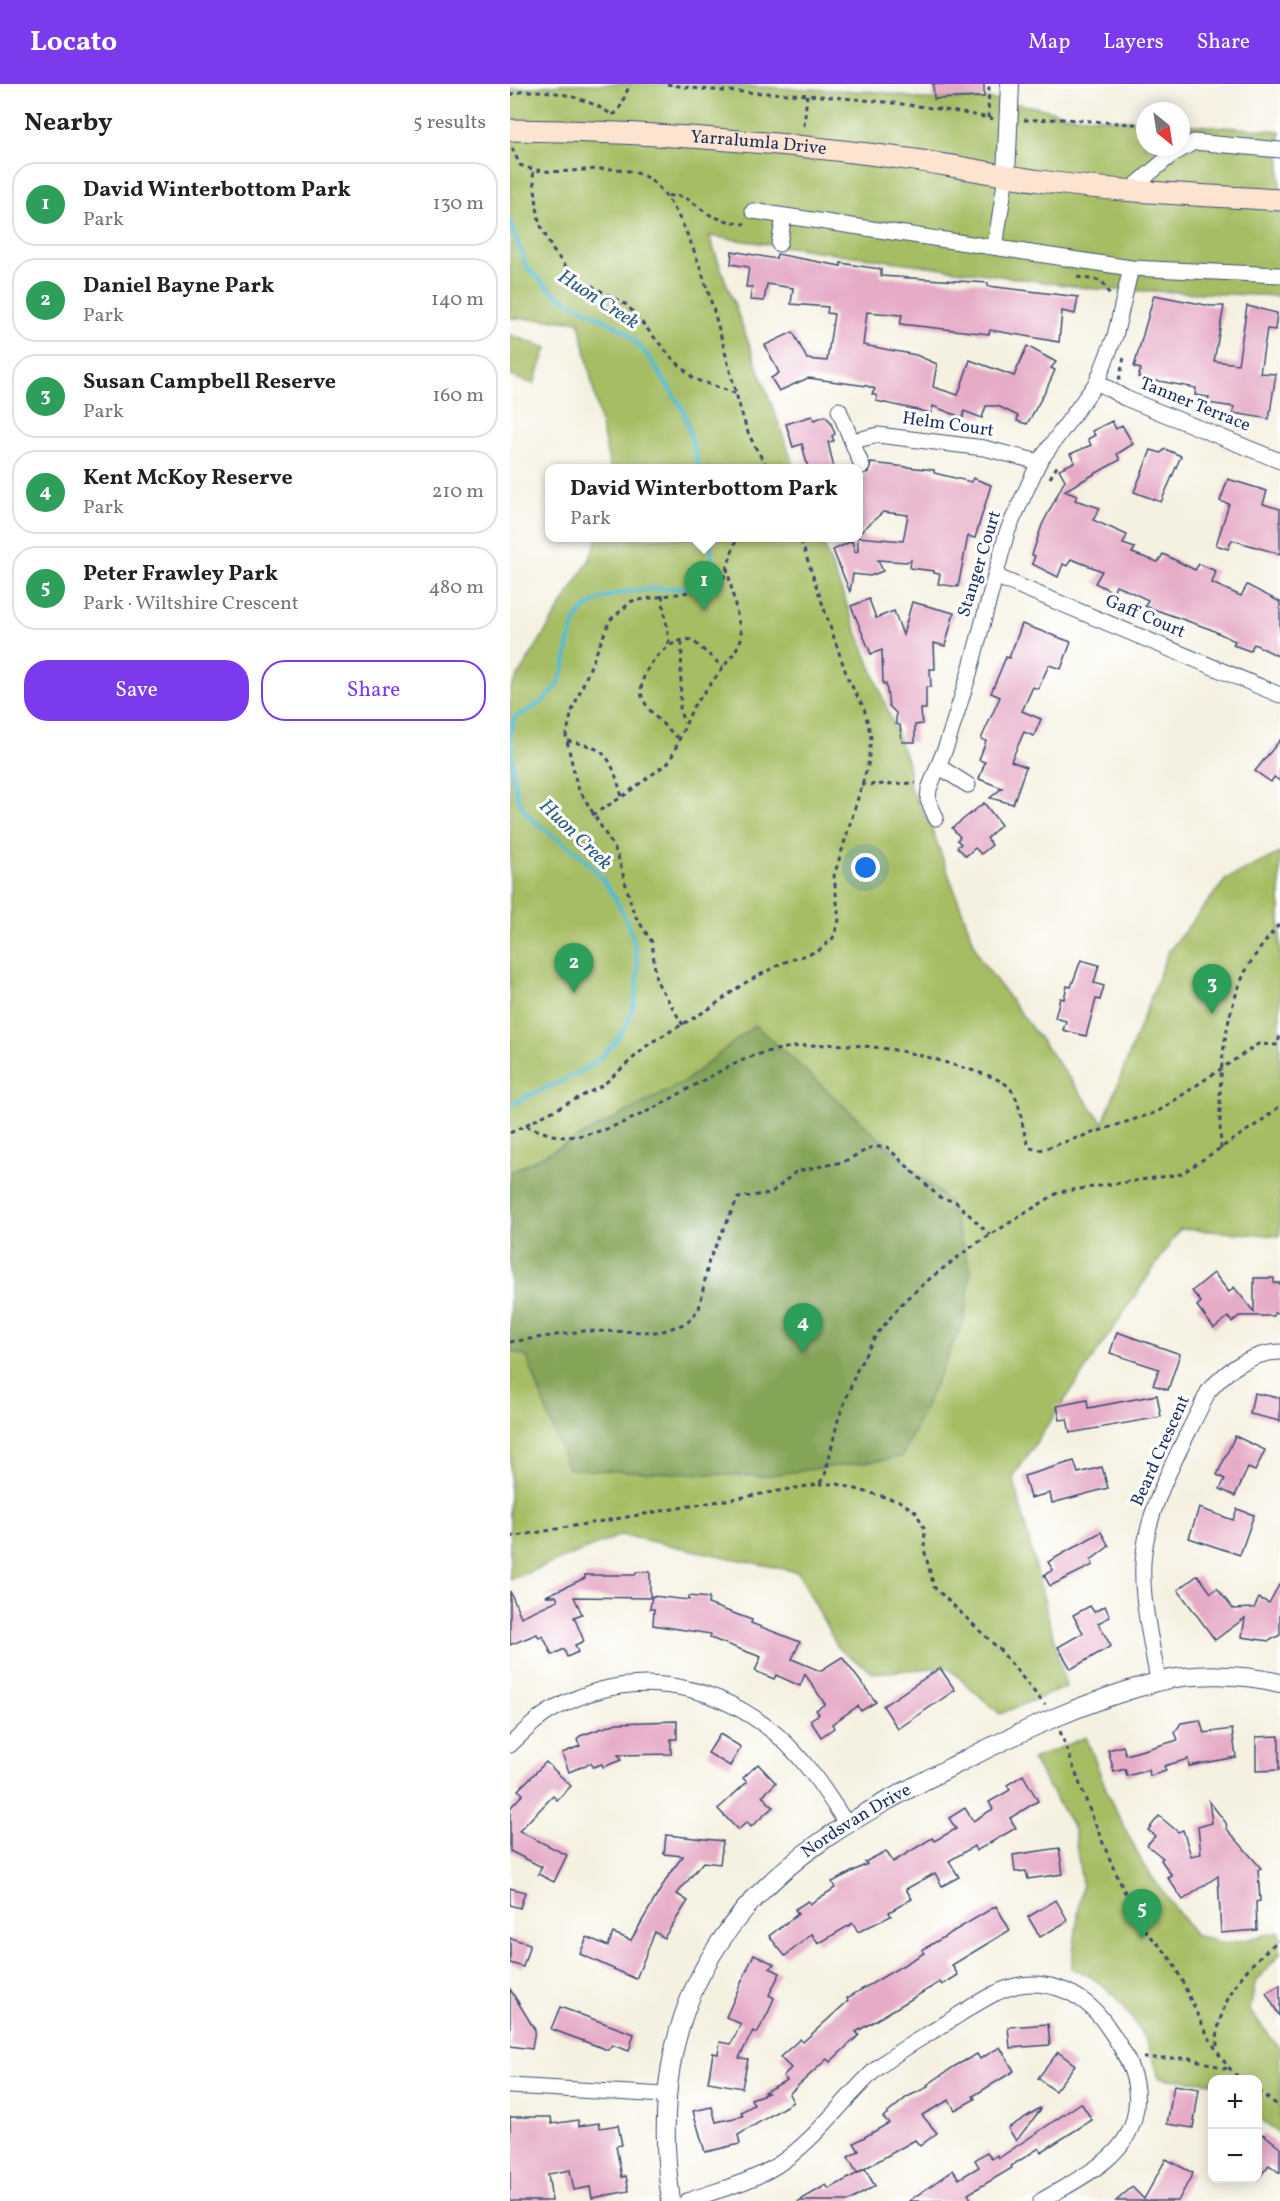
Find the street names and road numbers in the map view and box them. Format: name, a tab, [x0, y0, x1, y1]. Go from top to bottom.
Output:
street label: Yarralumla Drive	[690, 124, 828, 162]
street label: Tanner Terrace	[1136, 371, 1254, 439]
street label: Helm Court	[901, 406, 995, 444]
street label: Stanger Court	[952, 508, 1008, 620]
street label: Gaff Court	[1101, 589, 1189, 645]
street label: Beard Crescent	[1125, 1391, 1197, 1511]
street label: Nordsvan Drive	[796, 1778, 915, 1864]

